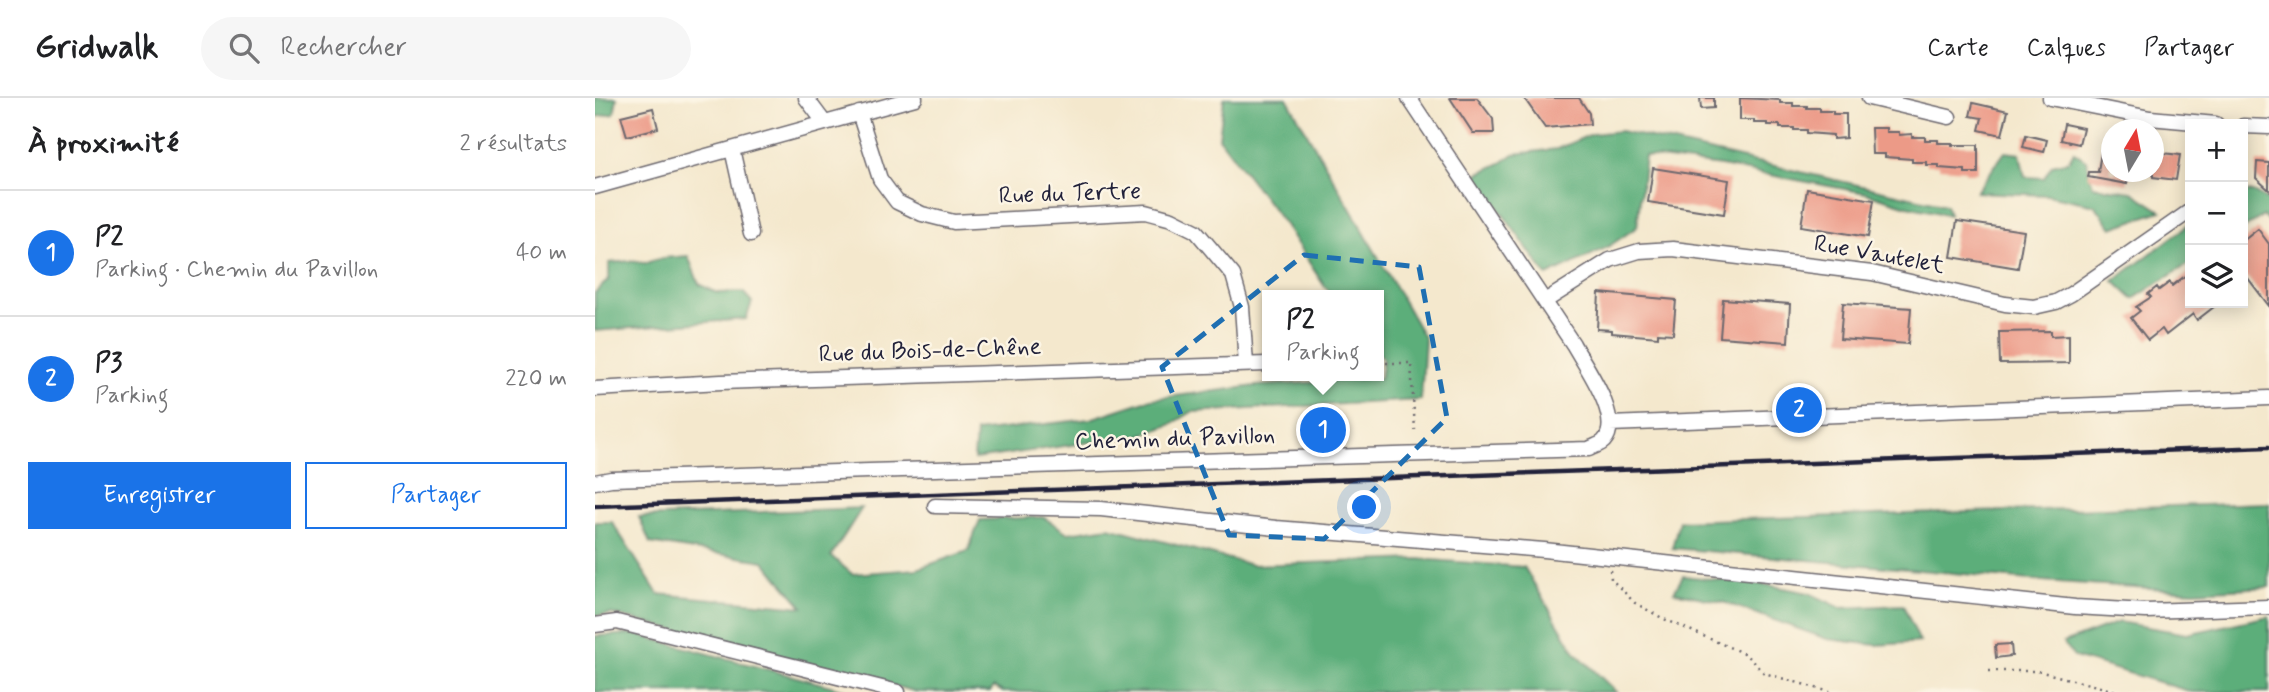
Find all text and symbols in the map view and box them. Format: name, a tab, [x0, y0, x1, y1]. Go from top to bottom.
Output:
search box	[201, 17, 691, 80]
text: Gridwalk	[35, 26, 159, 70]
icon: search	[225, 29, 263, 67]
text: Rechercher	[281, 31, 407, 65]
text: Carte	[1927, 33, 1989, 64]
text: Calques	[2027, 33, 2106, 64]
text: Partager	[2144, 33, 2234, 64]
north arrow	[2101, 119, 2164, 182]
map controls	[2185, 119, 2248, 308]
button: +	[2185, 119, 2248, 182]
text: À proximité	[28, 124, 179, 163]
text: 2 résultats	[459, 129, 567, 159]
street label: Rue du Tertre	[998, 176, 1142, 212]
button: −	[2185, 182, 2248, 245]
text: P2	[95, 221, 123, 255]
street label: Rue Vautelet	[1811, 228, 1947, 282]
text: 1	[46, 238, 56, 268]
text: 40 m	[516, 238, 567, 268]
button: layers	[2185, 245, 2248, 308]
text: Parking · Chemin du Pavillon	[95, 255, 378, 285]
popup	[1262, 290, 1384, 381]
text: P2	[1286, 304, 1315, 338]
street label: Rue du Bois-de-Chêne	[818, 332, 1042, 370]
text: Parking	[1286, 338, 1360, 368]
text: P3	[95, 347, 122, 381]
text: 2	[45, 364, 57, 394]
text: 220 m	[505, 364, 567, 394]
text: Parking	[95, 381, 168, 411]
pin: 2	[1776, 384, 1822, 436]
pin: 1	[1300, 404, 1346, 456]
street label: Chemin du Pavillon	[1074, 420, 1276, 458]
button: Enregistrer	[28, 462, 291, 529]
button: Partager	[305, 462, 567, 529]
your location	[1347, 490, 1381, 524]

